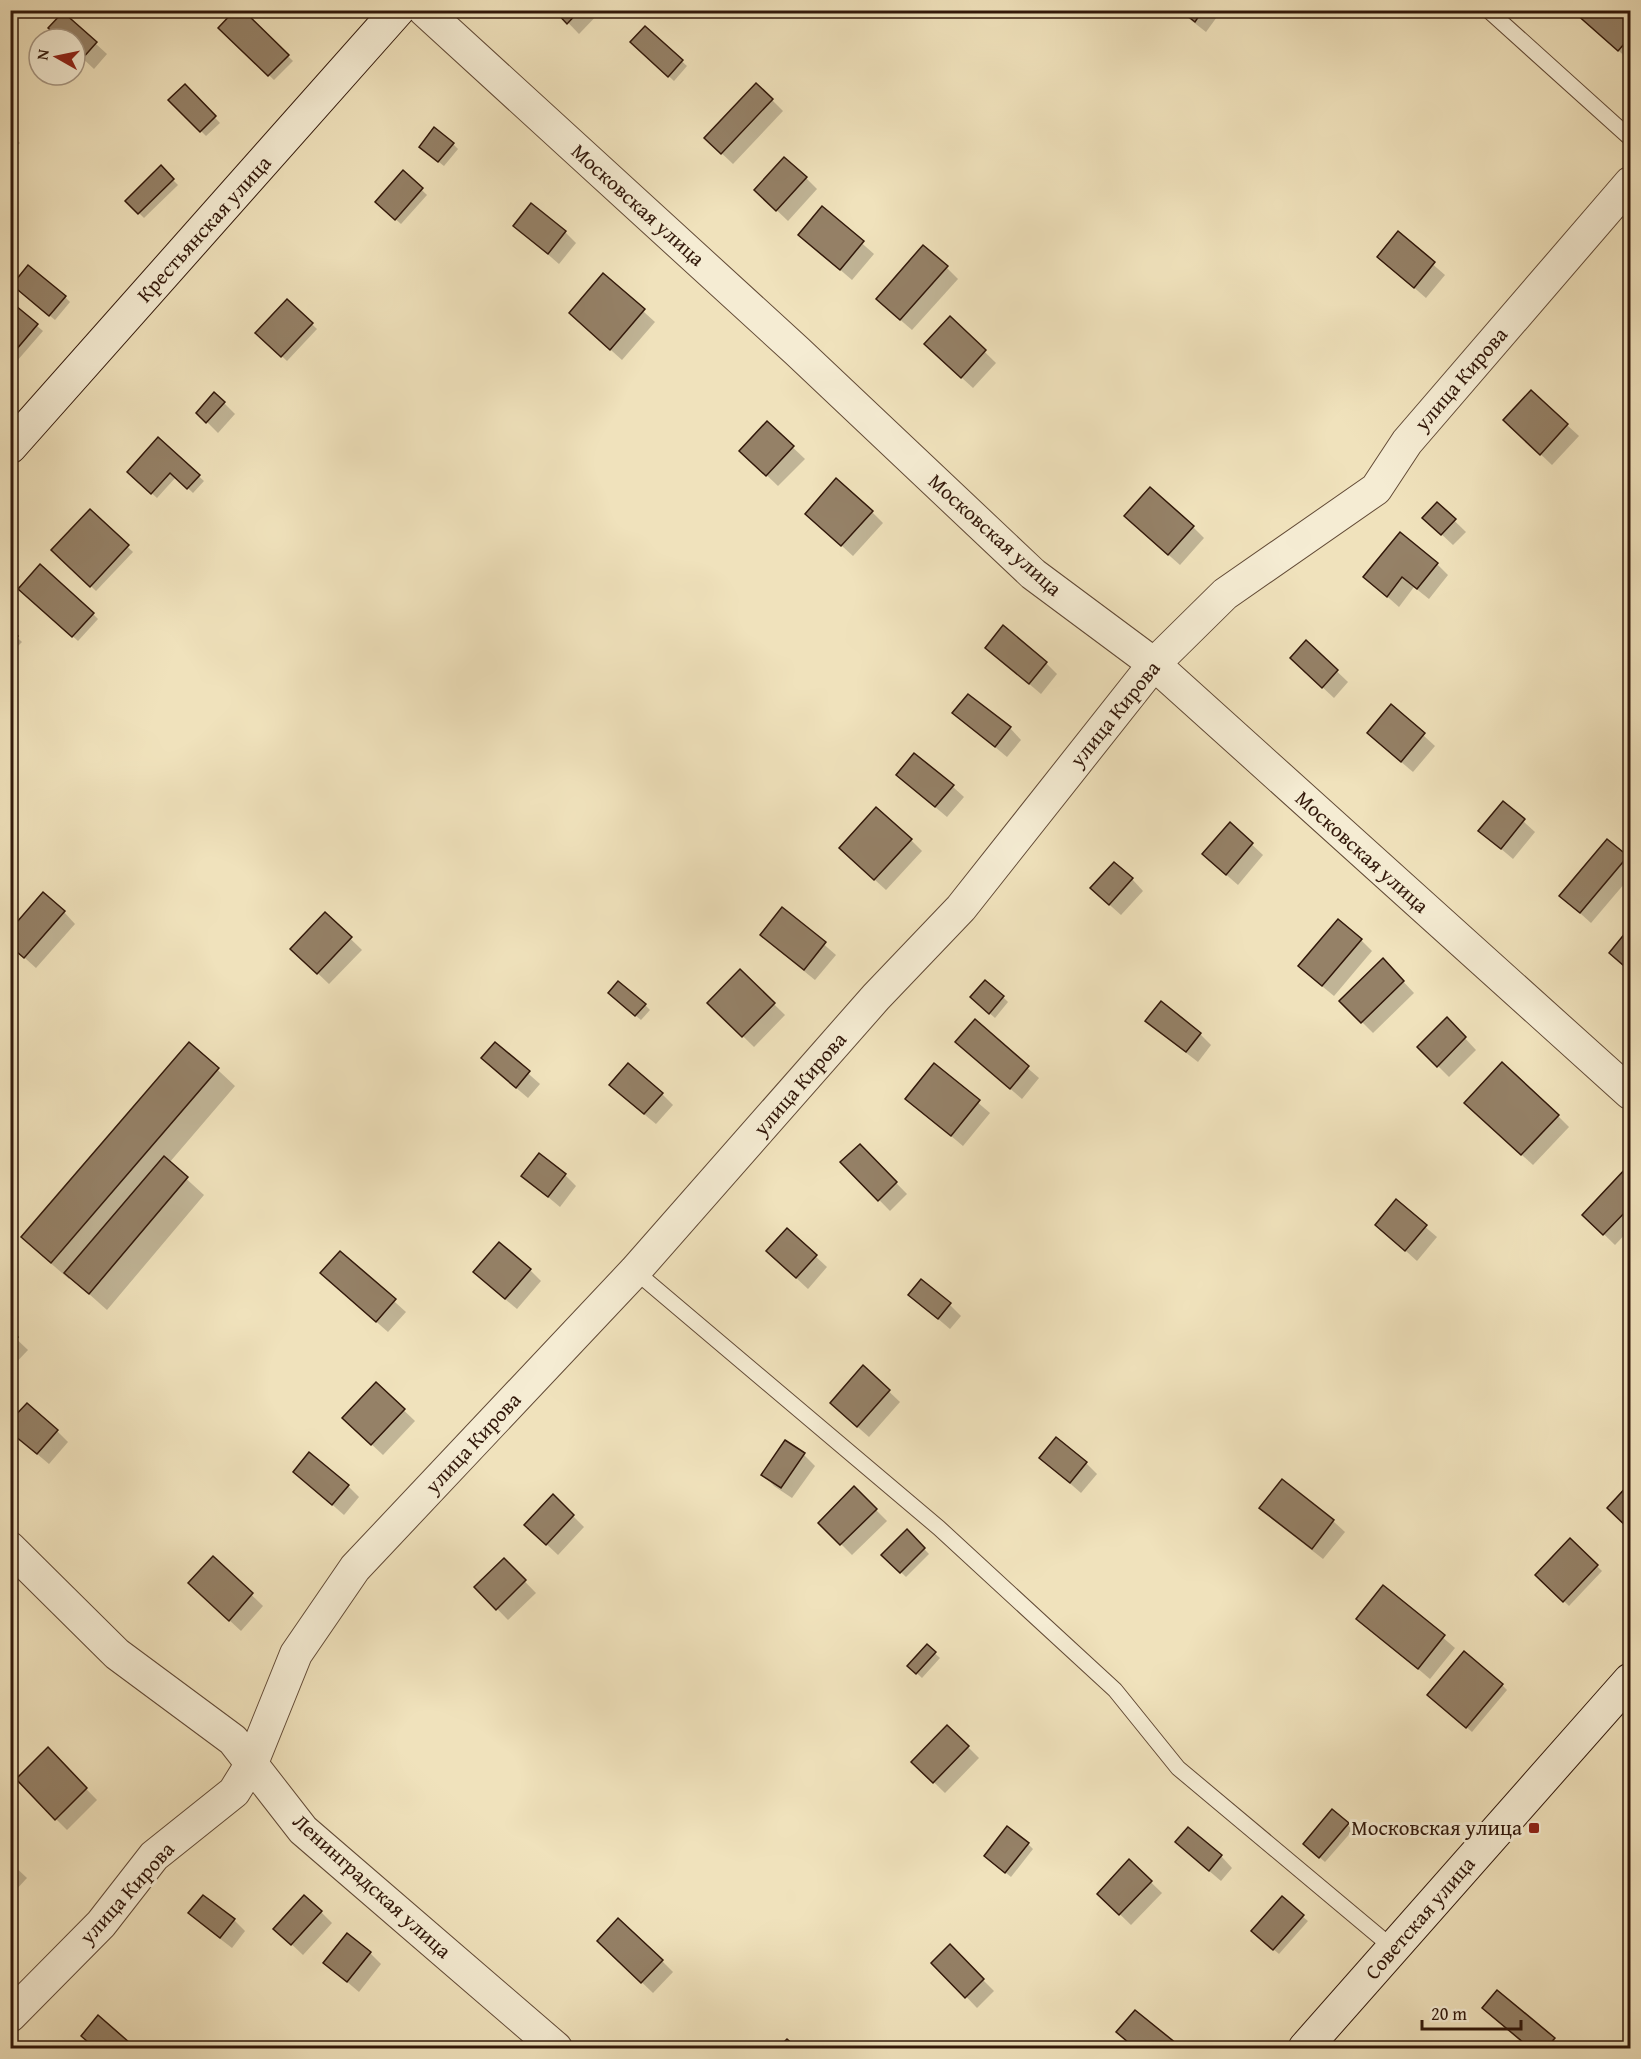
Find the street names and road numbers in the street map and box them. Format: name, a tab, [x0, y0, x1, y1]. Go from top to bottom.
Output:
street label: Московская улица	[565, 136, 712, 273]
street label: Крестьянская улица	[129, 148, 278, 309]
street label: улица Кирова	[1406, 320, 1515, 438]
street label: Московская улица	[922, 466, 1069, 603]
street label: улица Кирова	[1061, 654, 1167, 774]
street label: Московская улица	[1289, 783, 1436, 920]
street label: улица Кирова	[745, 1025, 854, 1143]
street label: улица Кирова	[417, 1385, 528, 1501]
street label: Ленинградская улица	[286, 1806, 458, 1965]
street label: улица Кирова	[71, 1834, 181, 1952]
street label: Советская улица	[1357, 1849, 1482, 1986]

